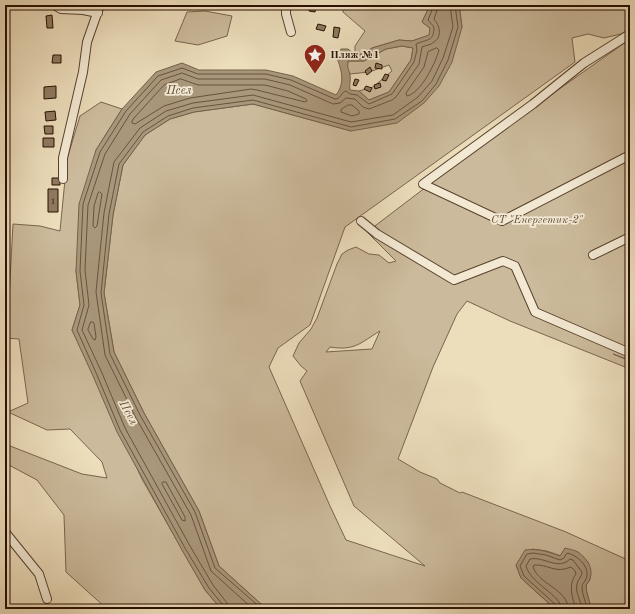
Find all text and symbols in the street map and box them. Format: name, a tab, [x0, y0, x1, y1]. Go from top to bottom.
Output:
place icon: Пляж №1	[302, 42, 328, 75]
place label: Пляж №1	[330, 50, 380, 61]
water label: Псел	[165, 85, 192, 97]
house number: 1	[50, 197, 56, 206]
park label: СТ "Енергетик-2"	[491, 215, 584, 226]
water label: Псел	[116, 398, 139, 427]

